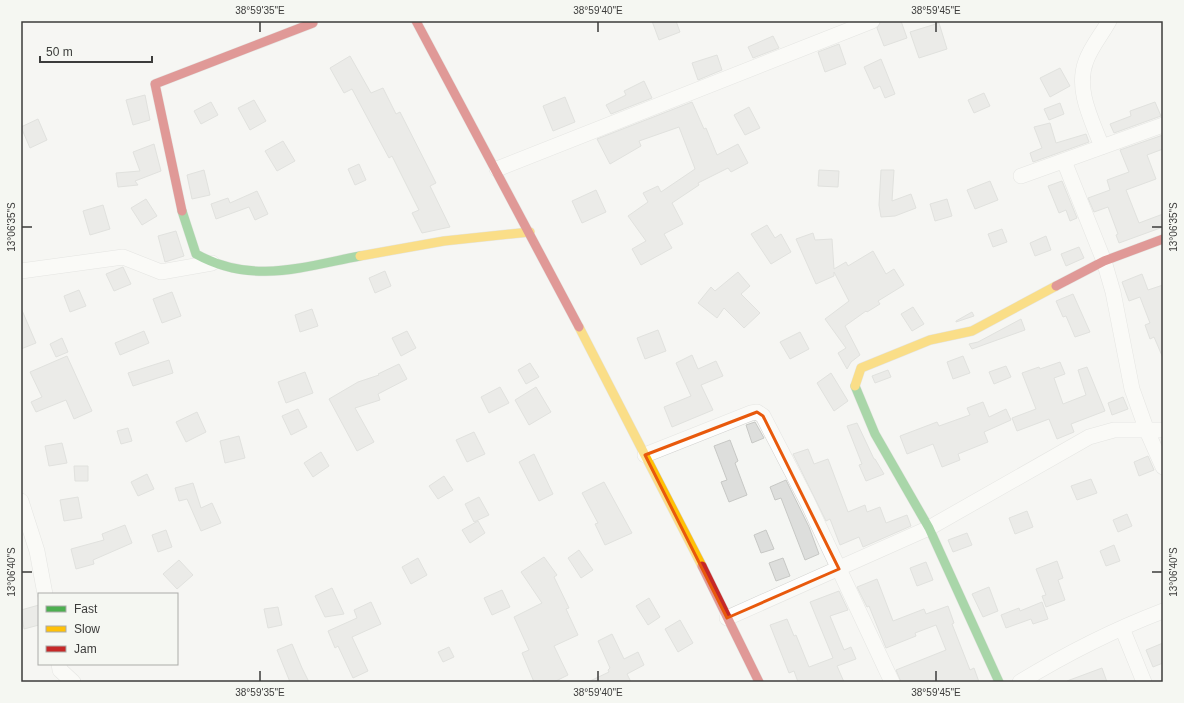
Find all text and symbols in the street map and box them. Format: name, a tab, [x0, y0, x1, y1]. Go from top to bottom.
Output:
text: 38°59'35"E	[235, 5, 285, 16]
text: 38°59'40"E	[573, 5, 623, 16]
text: 38°59'45"E	[911, 5, 961, 16]
scale bar	[40, 38, 152, 64]
text: 50 m	[46, 45, 73, 59]
text: 13°06'35"S	[6, 202, 17, 252]
text: 13°06'35"S	[1168, 202, 1179, 252]
text: 13°06'40"S	[6, 547, 17, 597]
text: 13°06'40"S	[1168, 547, 1179, 597]
legend	[38, 593, 178, 665]
text: Fast	[74, 602, 98, 616]
text: Slow	[74, 622, 100, 636]
text: Jam	[74, 642, 97, 656]
text: 38°59'35"E	[235, 687, 285, 698]
text: 38°59'40"E	[573, 687, 623, 698]
text: 38°59'45"E	[911, 687, 961, 698]

